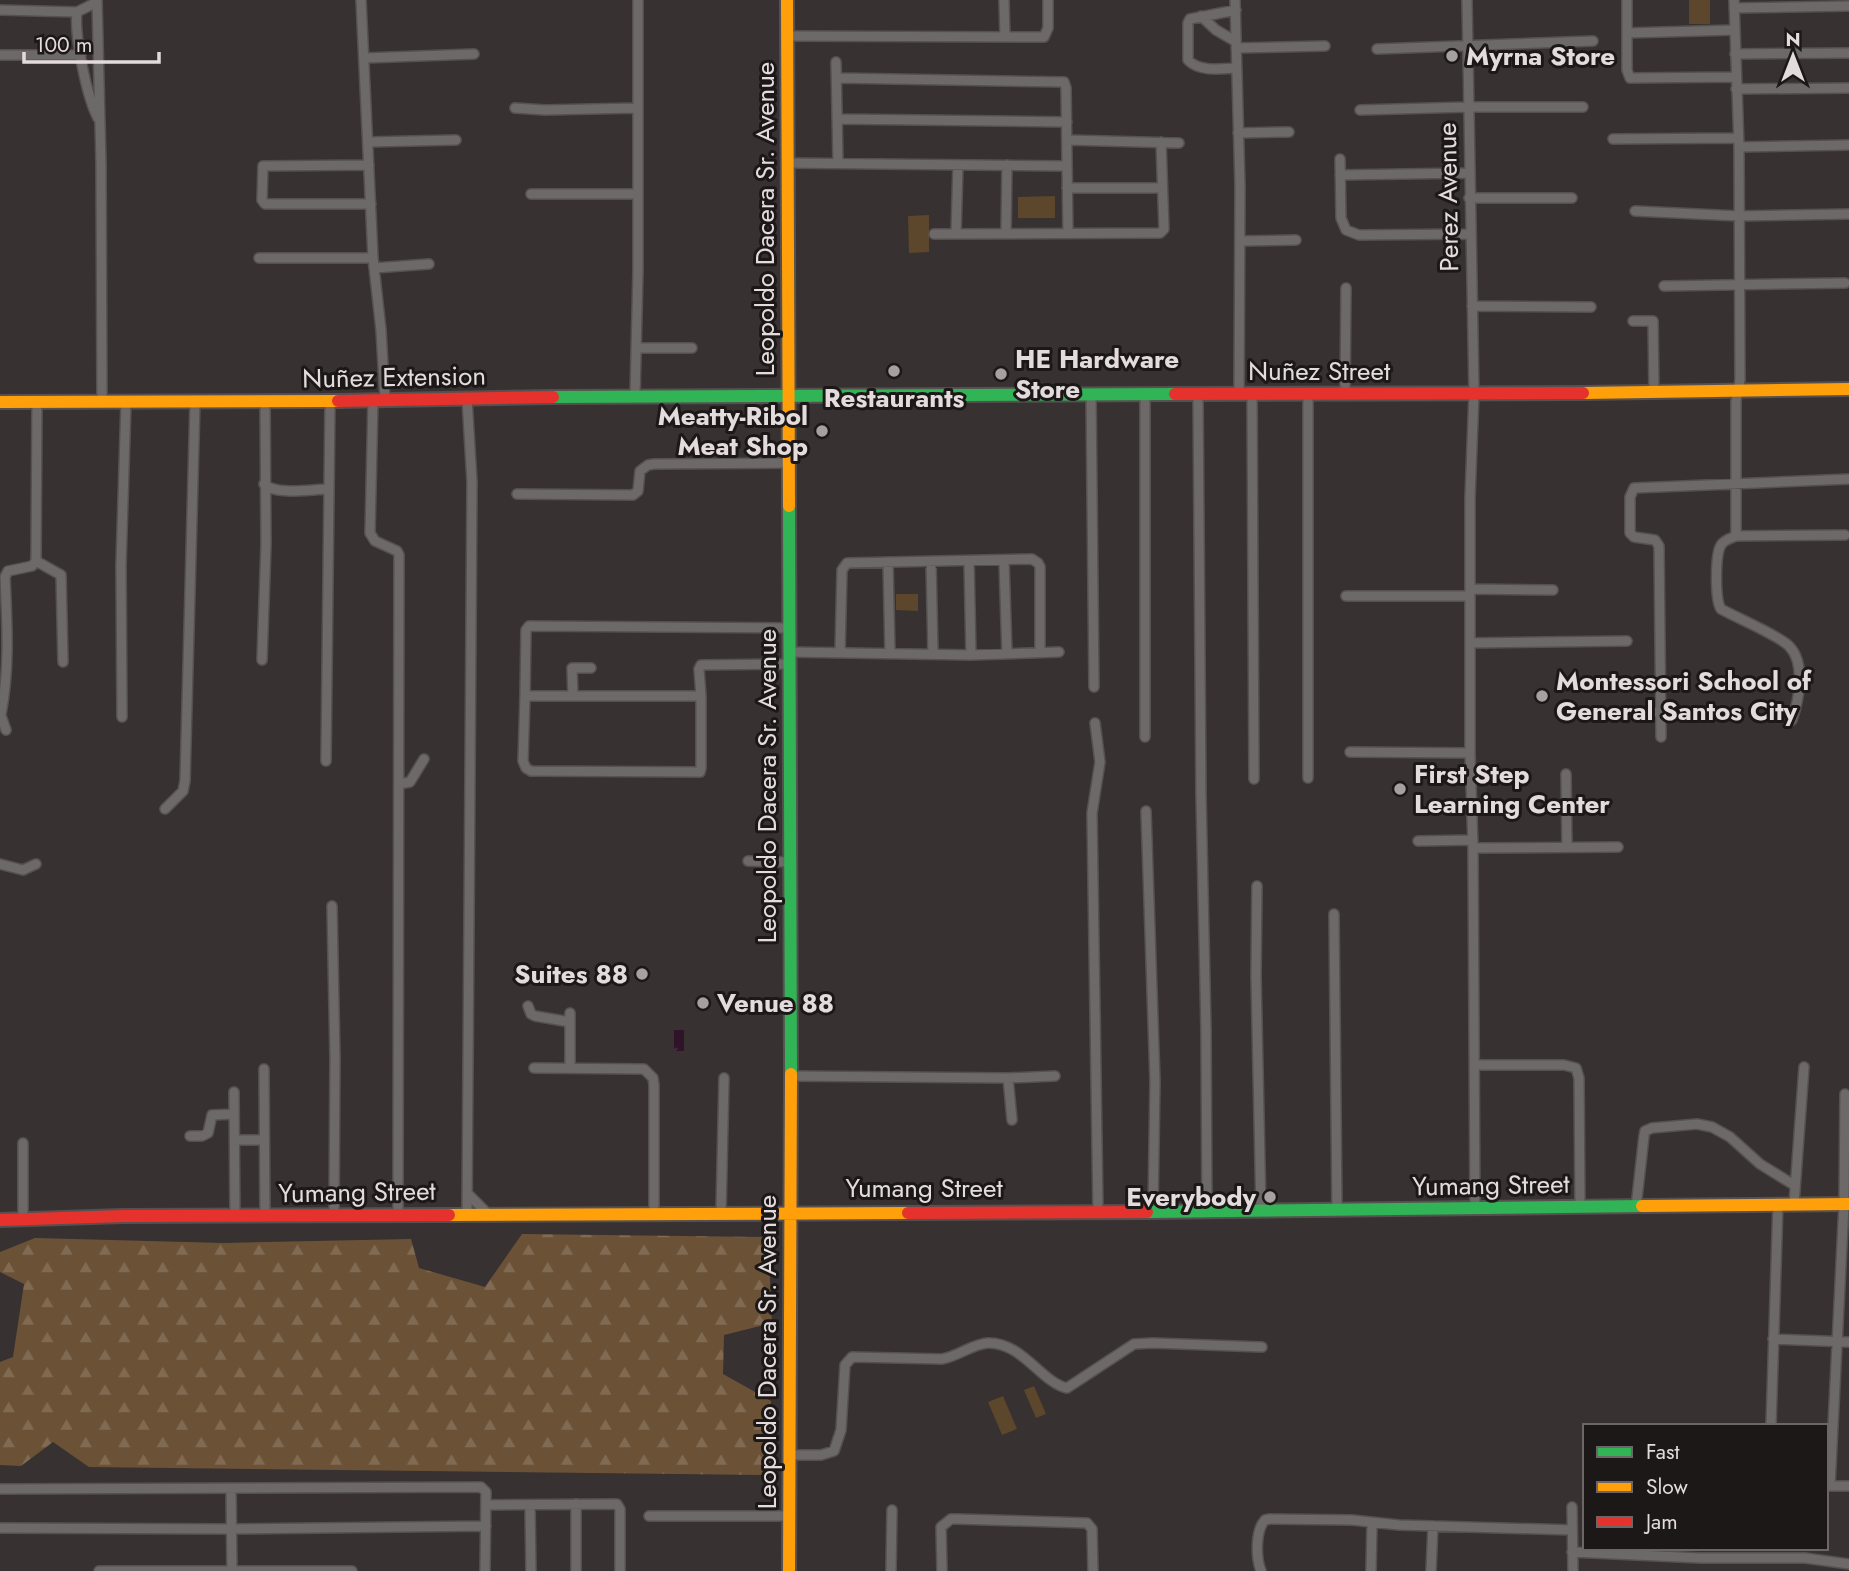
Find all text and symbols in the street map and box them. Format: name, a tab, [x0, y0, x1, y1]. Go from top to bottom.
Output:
scale bar	[24, 21, 159, 65]
north arrow	[1758, 21, 1828, 91]
text: N	[1785, 26, 1801, 53]
text: 100 m	[35, 30, 92, 60]
place label: Myrna Store	[1466, 37, 1615, 75]
marker: Myrna Store	[1444, 48, 1460, 64]
street label: Leopoldo Dacera Sr. Avenue	[746, 62, 784, 376]
street label: Perez Avenue	[1428, 122, 1468, 272]
place label: HE Hardware Store	[1015, 340, 1179, 408]
street label: Nuñez Street	[1248, 352, 1391, 390]
street label: Nuñez Extension	[302, 356, 486, 398]
marker: Restaurants	[886, 363, 902, 379]
marker: HE Hardware Store	[993, 366, 1009, 382]
place label: Restaurants	[824, 379, 964, 417]
place label: Meatty-Ribol Meat Shop	[658, 397, 808, 465]
marker: Meatty-Ribol Meat Shop	[814, 423, 830, 439]
street label: Leopoldo Dacera Sr. Avenue	[748, 629, 786, 943]
place label: Montessori School of General Santos City	[1556, 662, 1812, 730]
marker: Montessori School of General Santos City	[1534, 688, 1550, 704]
place label: First Step Learning Center	[1414, 755, 1610, 823]
marker: First Step Learning Center	[1392, 781, 1408, 797]
place label: Suites 88	[514, 955, 628, 993]
marker: Suites 88	[634, 966, 650, 982]
place label: Venue 88	[716, 984, 834, 1022]
marker: Venue 88	[695, 995, 711, 1011]
street label: Yumang Street	[1412, 1165, 1571, 1205]
street label: Yumang Street	[845, 1169, 1003, 1207]
street label: Yumang Street	[278, 1172, 437, 1212]
place label: Everybody	[1126, 1178, 1256, 1216]
marker: Everybody	[1262, 1189, 1278, 1205]
street label: Leopoldo Dacera Sr. Avenue	[748, 1195, 786, 1509]
legend	[1583, 1424, 1828, 1550]
text: Fast	[1646, 1437, 1679, 1467]
text: Slow	[1646, 1472, 1688, 1502]
text: Jam	[1643, 1507, 1678, 1537]

